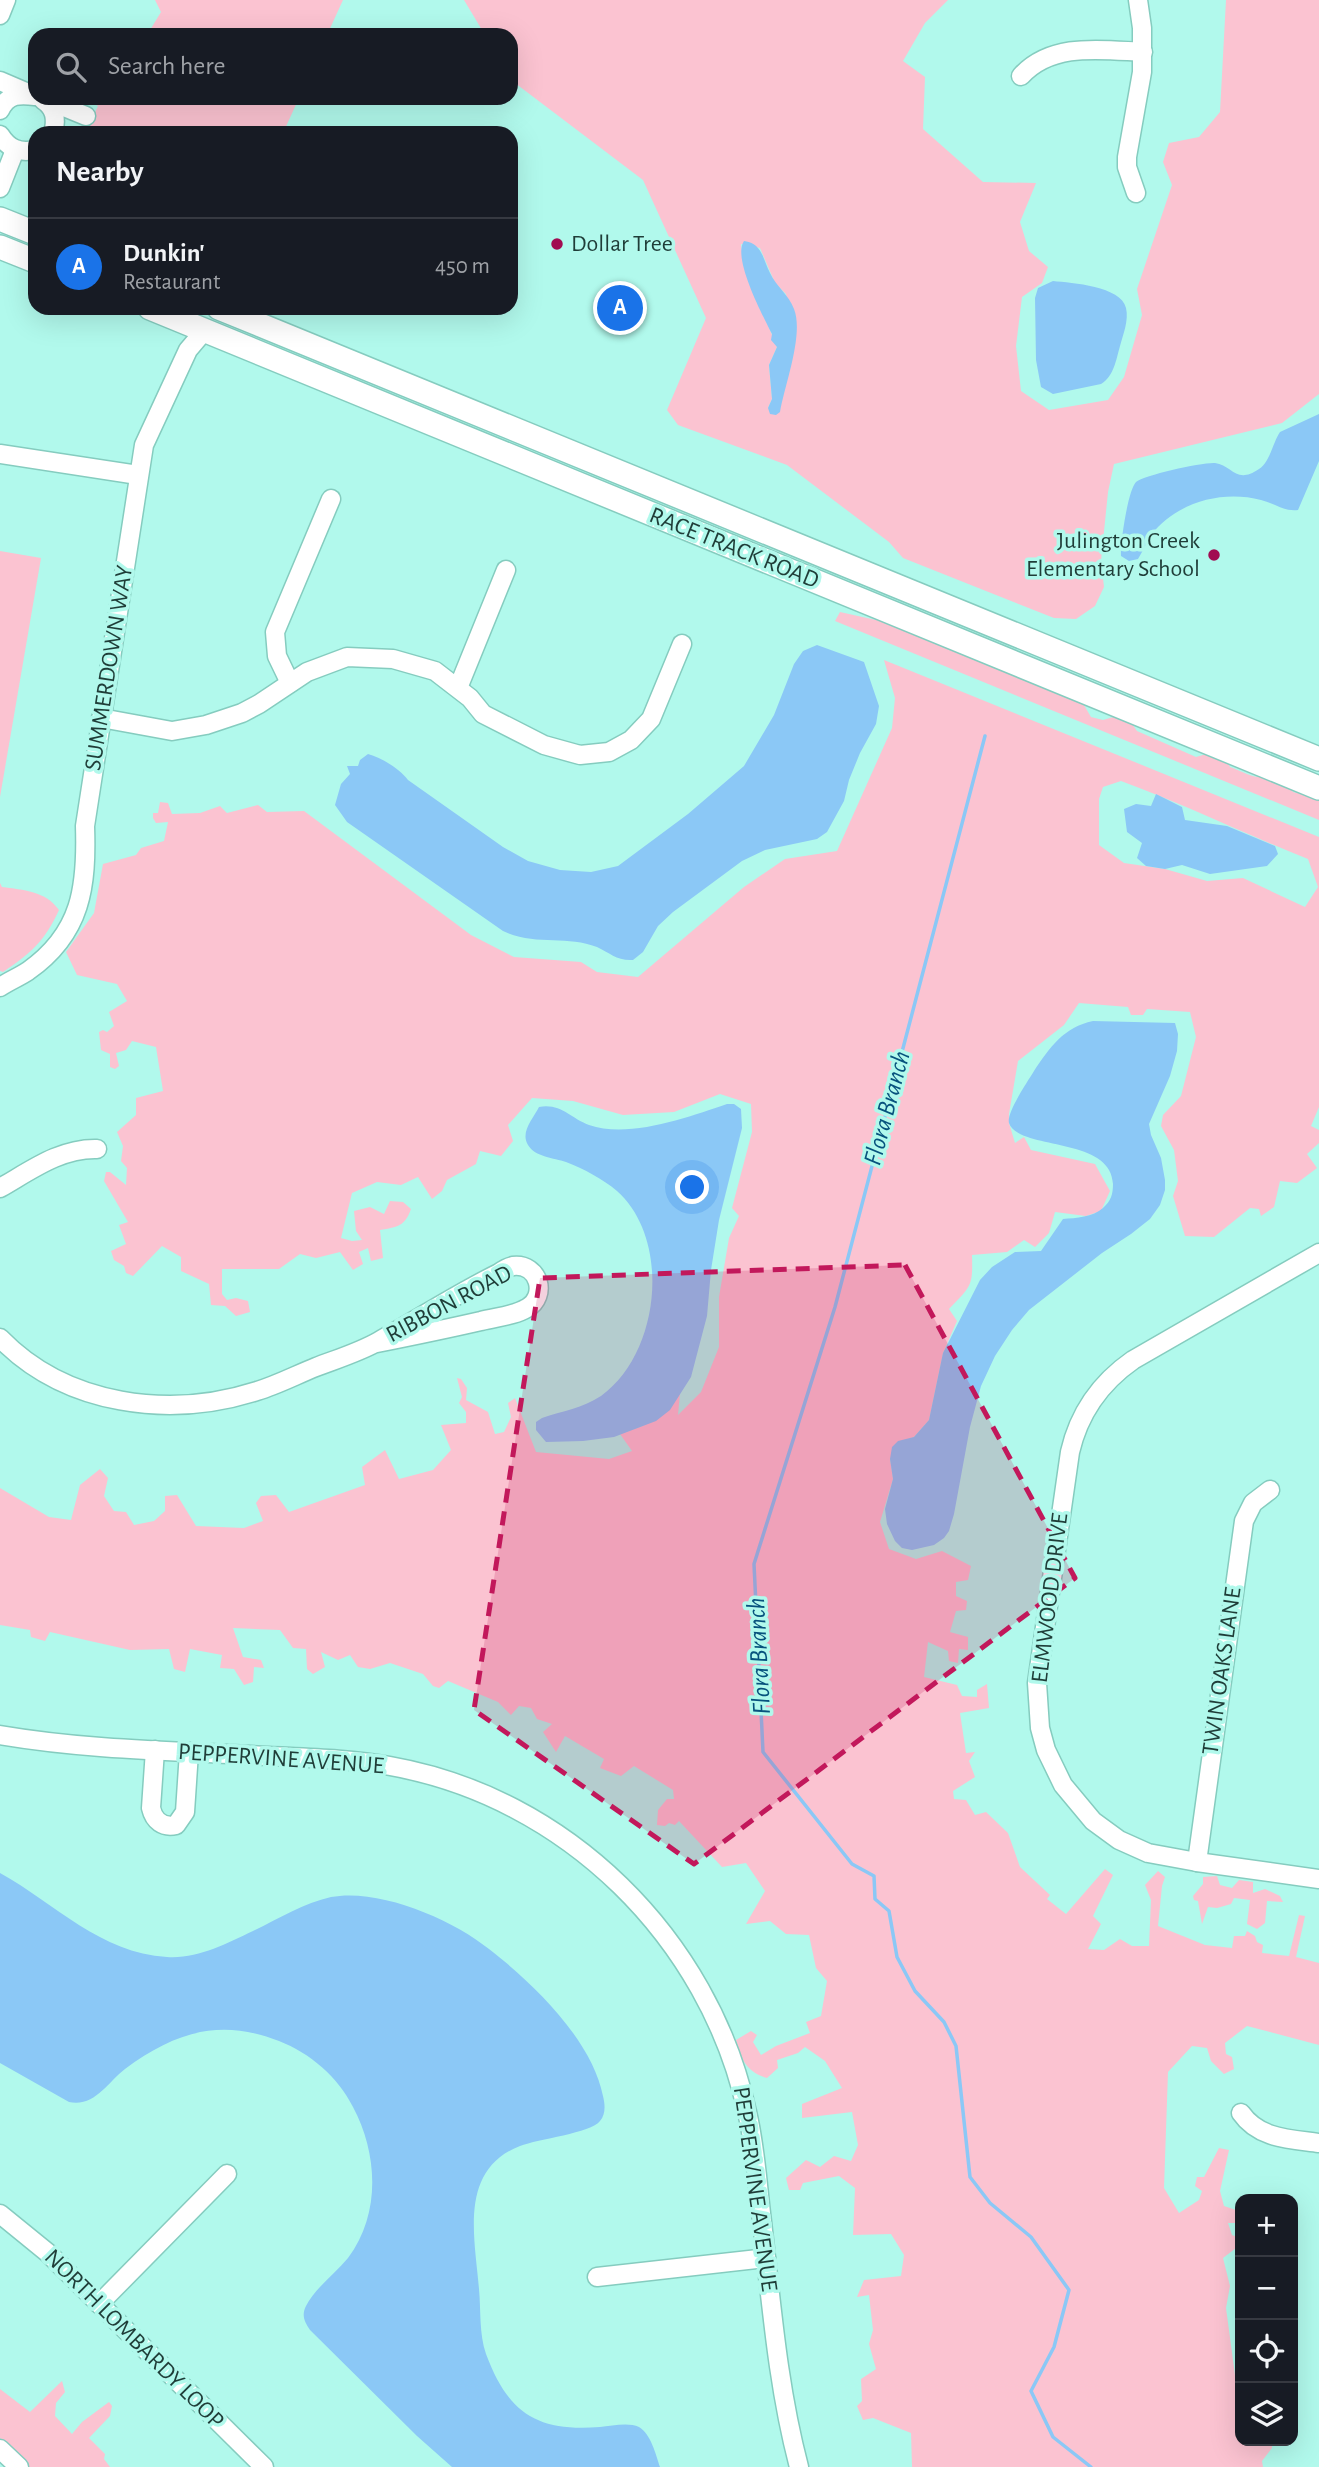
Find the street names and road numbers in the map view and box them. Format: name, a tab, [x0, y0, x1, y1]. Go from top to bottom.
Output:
street label: RACE TRACK ROAD	[646, 503, 822, 593]
street label: SUMMERDOWN WAY	[81, 563, 137, 772]
street label: RIBBON ROAD	[382, 1261, 516, 1347]
street label: ELMWOOD DRIVE	[1028, 1511, 1072, 1684]
street label: TWIN OAKS LANE	[1198, 1585, 1246, 1756]
street label: PEPPERVINE AVENUE	[177, 1740, 385, 1778]
street label: PEPPERVINE AVENUE	[729, 2085, 781, 2293]
street label: NORTH LOMBARDY LOOP	[40, 2245, 228, 2433]

